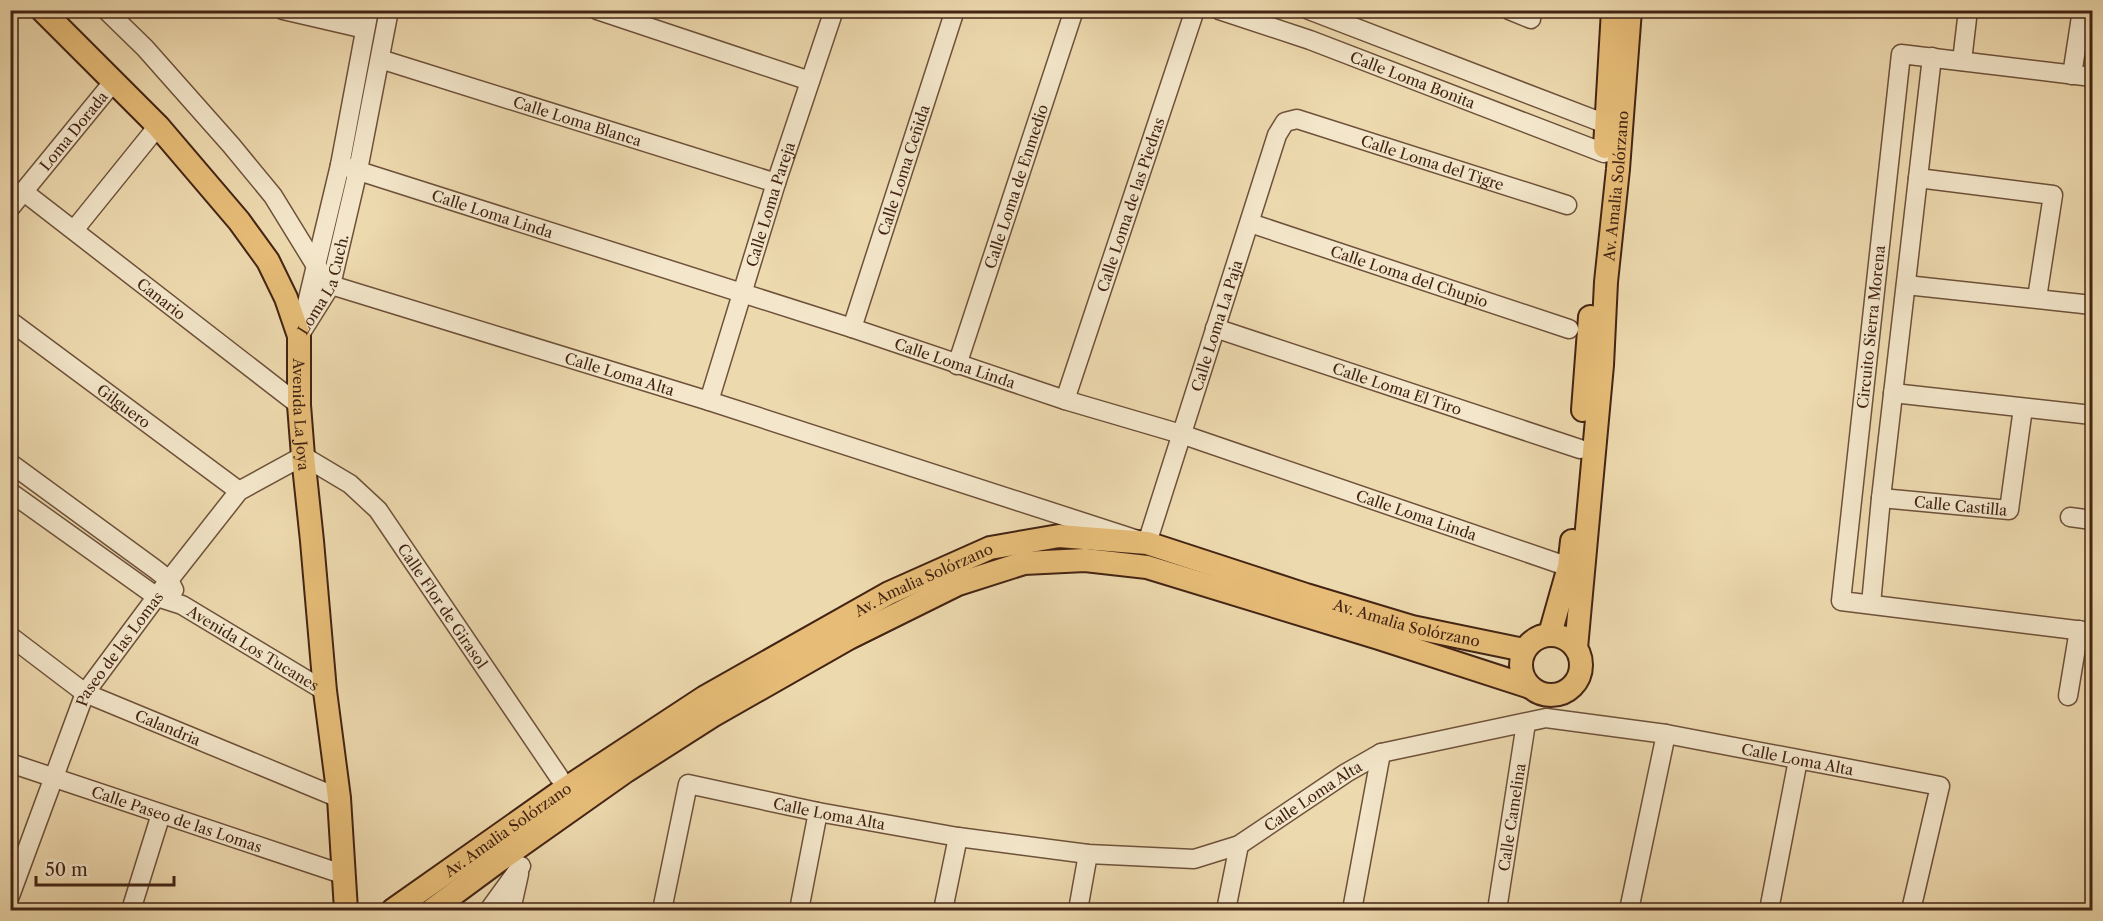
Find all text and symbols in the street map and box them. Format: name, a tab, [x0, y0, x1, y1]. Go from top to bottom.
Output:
street label: Calle Loma Bonita	[1348, 47, 1478, 112]
street label: Loma Dorada	[35, 87, 112, 174]
street label: Calle Loma Blanca	[511, 92, 644, 150]
street label: Calle Loma Ceñida	[873, 102, 933, 238]
street label: Calle Loma de Enmedio	[980, 102, 1052, 271]
street label: Av. Amalia Solórzano	[1599, 110, 1632, 263]
street label: Calle Loma de las Piedras	[1092, 115, 1168, 294]
street label: Calle Loma del Tigre	[1359, 130, 1507, 194]
street label: Calle Loma Pareja	[741, 139, 799, 269]
street label: Calle Loma Linda	[429, 185, 556, 242]
street label: Loma La Cuch.	[293, 232, 352, 338]
street label: Calle Loma del Chupio	[1328, 241, 1491, 311]
street label: Circuito Sierra Morena	[1853, 244, 1889, 410]
street label: Calle Loma La Paja	[1186, 257, 1246, 394]
street label: Canario	[133, 274, 190, 323]
street label: Calle Loma Linda	[892, 334, 1018, 392]
street label: Calle Loma Alta	[563, 348, 677, 399]
street label: Avenida La Joya	[290, 357, 314, 471]
street label: Calle Loma El Tiro	[1330, 358, 1464, 419]
street label: Gilguero	[93, 380, 155, 432]
street label: Calle Loma Linda	[1354, 485, 1479, 544]
street label: Calle Castilla	[1913, 492, 2008, 519]
street label: Av. Amalia Solórzano	[850, 539, 995, 621]
street label: Calle Flor de Girasol	[394, 540, 492, 672]
street label: Paseo de las Lomas	[71, 587, 167, 709]
street label: Av. Amalia Solórzano	[1330, 594, 1482, 650]
street label: Avenida Los Tucanes	[183, 600, 323, 695]
street label: Calandria	[132, 705, 204, 749]
street label: Calle Loma Alta	[1740, 739, 1855, 779]
street label: Calle Loma Alta	[1260, 756, 1365, 835]
street label: Calle Camelina	[1494, 762, 1529, 872]
street label: Av. Amalia Solórzano	[439, 778, 575, 881]
street label: Calle Paseo de las Lomas	[89, 781, 265, 856]
street label: Calle Loma Alta	[771, 793, 887, 833]
scale bar	[36, 849, 174, 887]
text: 50 m	[45, 859, 88, 881]

